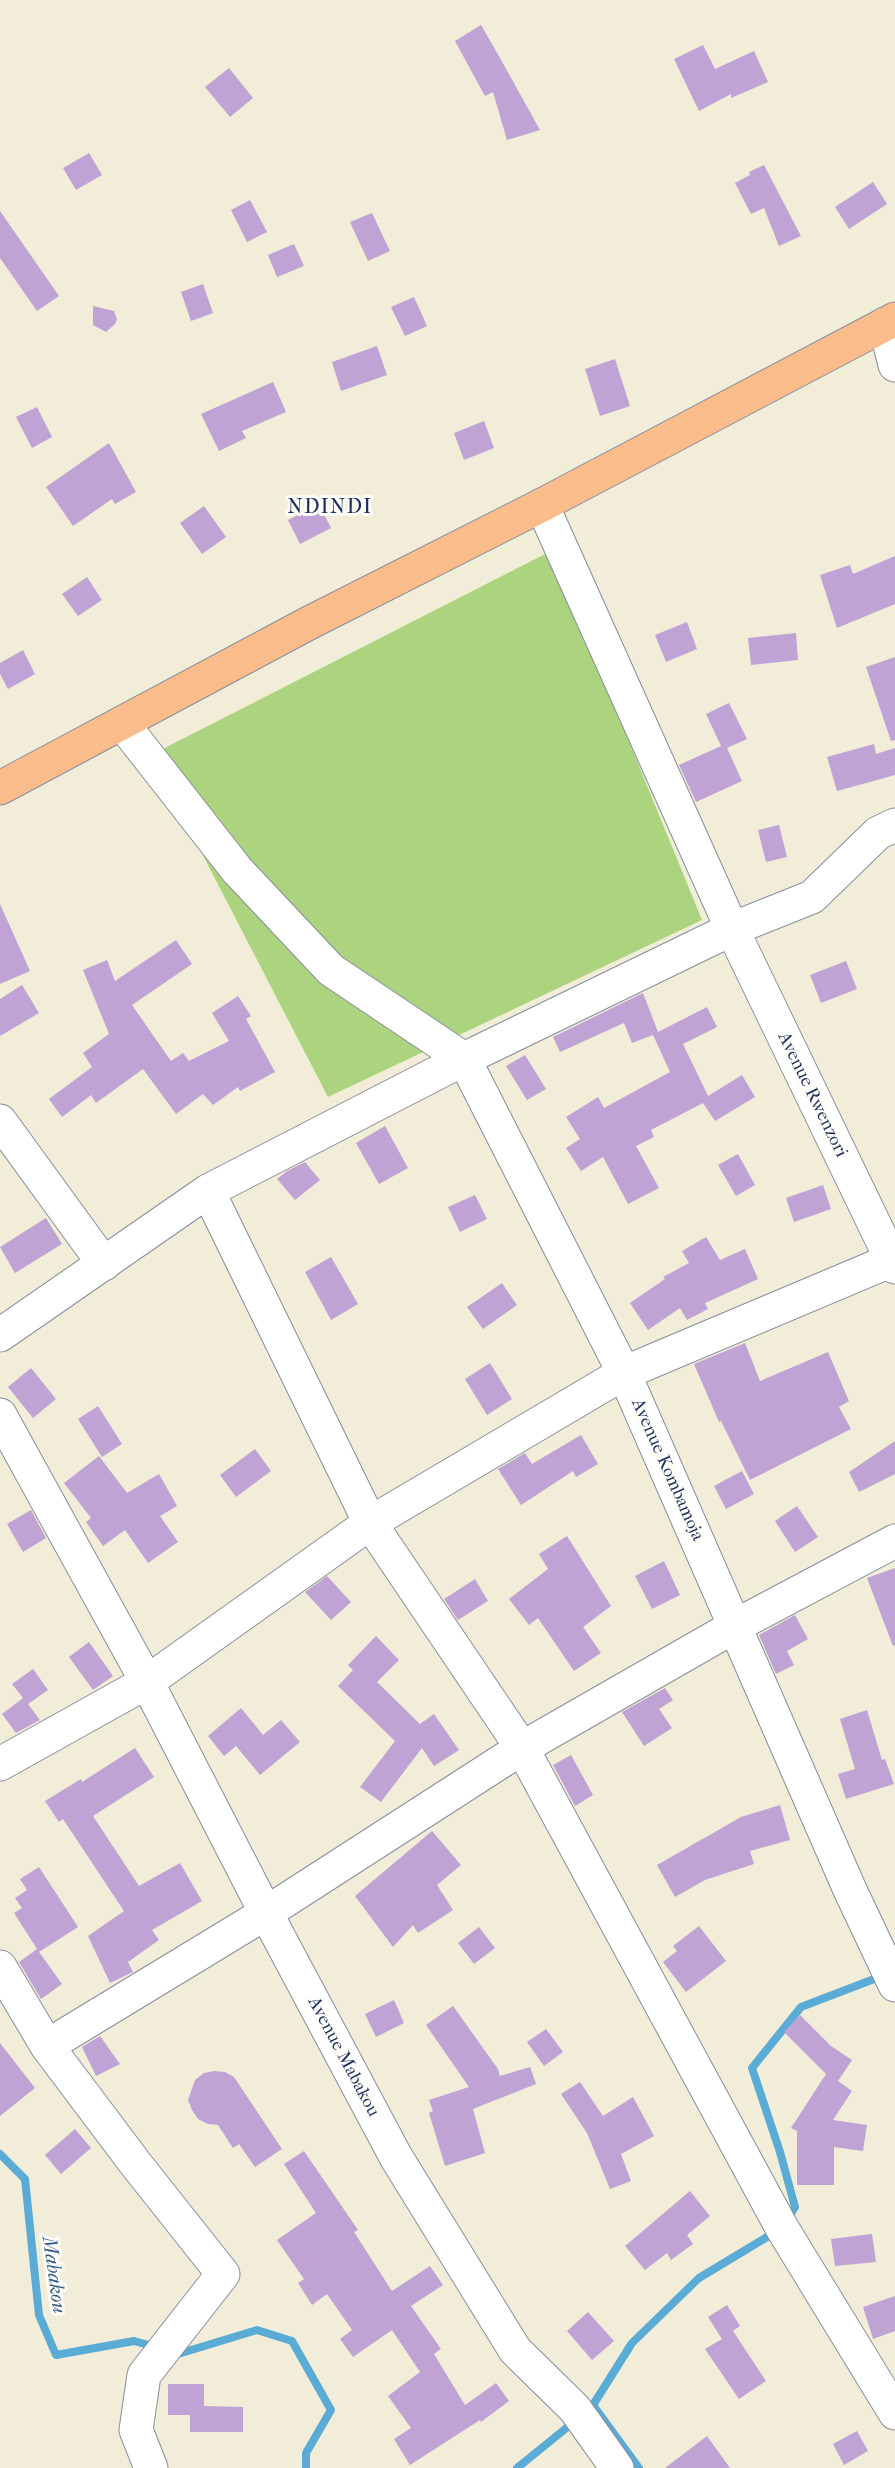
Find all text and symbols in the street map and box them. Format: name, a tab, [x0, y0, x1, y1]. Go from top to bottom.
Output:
district label: NDINDI	[288, 496, 372, 520]
street label: Avenue Rwenzori	[772, 1029, 852, 1161]
street label: Avenue Kombamoja	[626, 1396, 708, 1544]
street label: Avenue Mabakou	[302, 1993, 384, 2121]
water label: Mabakou	[36, 2235, 70, 2315]

